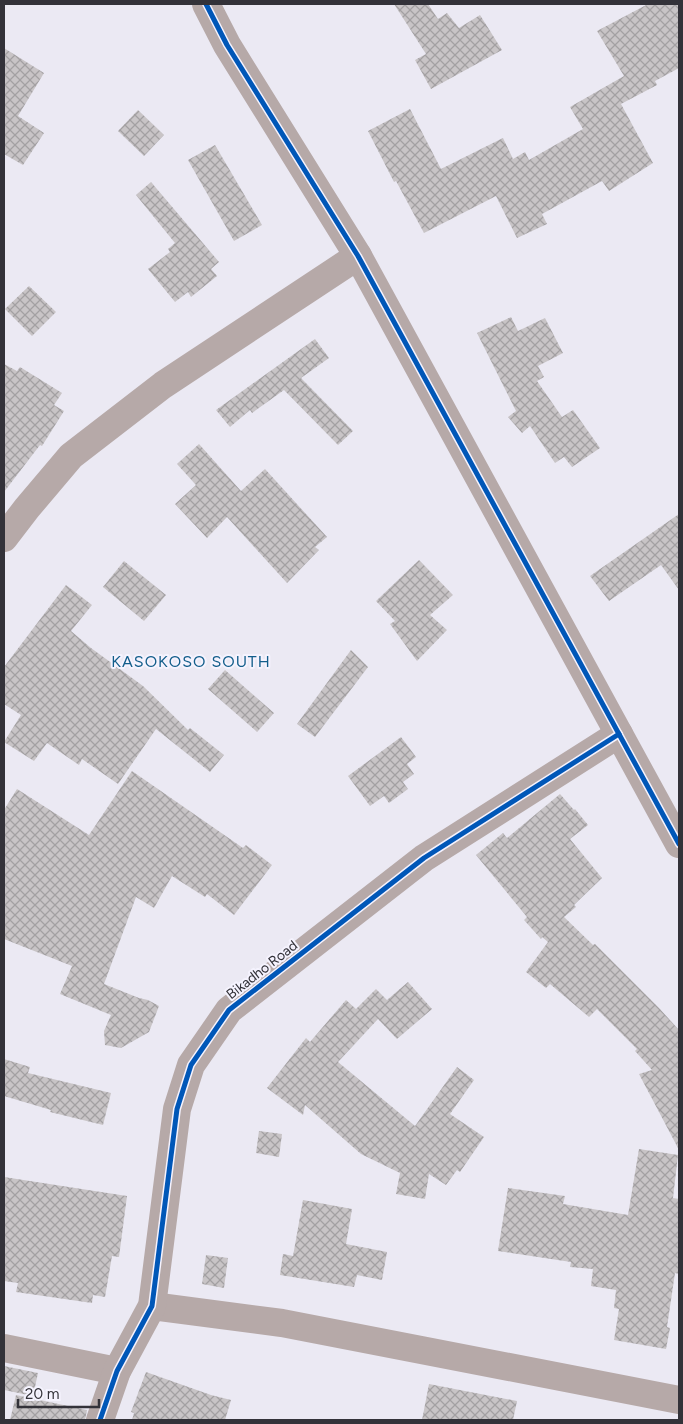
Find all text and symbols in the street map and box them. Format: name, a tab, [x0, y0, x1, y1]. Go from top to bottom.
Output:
district label: KASOKOSO SOUTH	[111, 652, 271, 671]
street label: Bikadho Road	[223, 937, 301, 1003]
scale bar	[18, 1376, 99, 1408]
text: 20 m	[25, 1385, 59, 1403]

